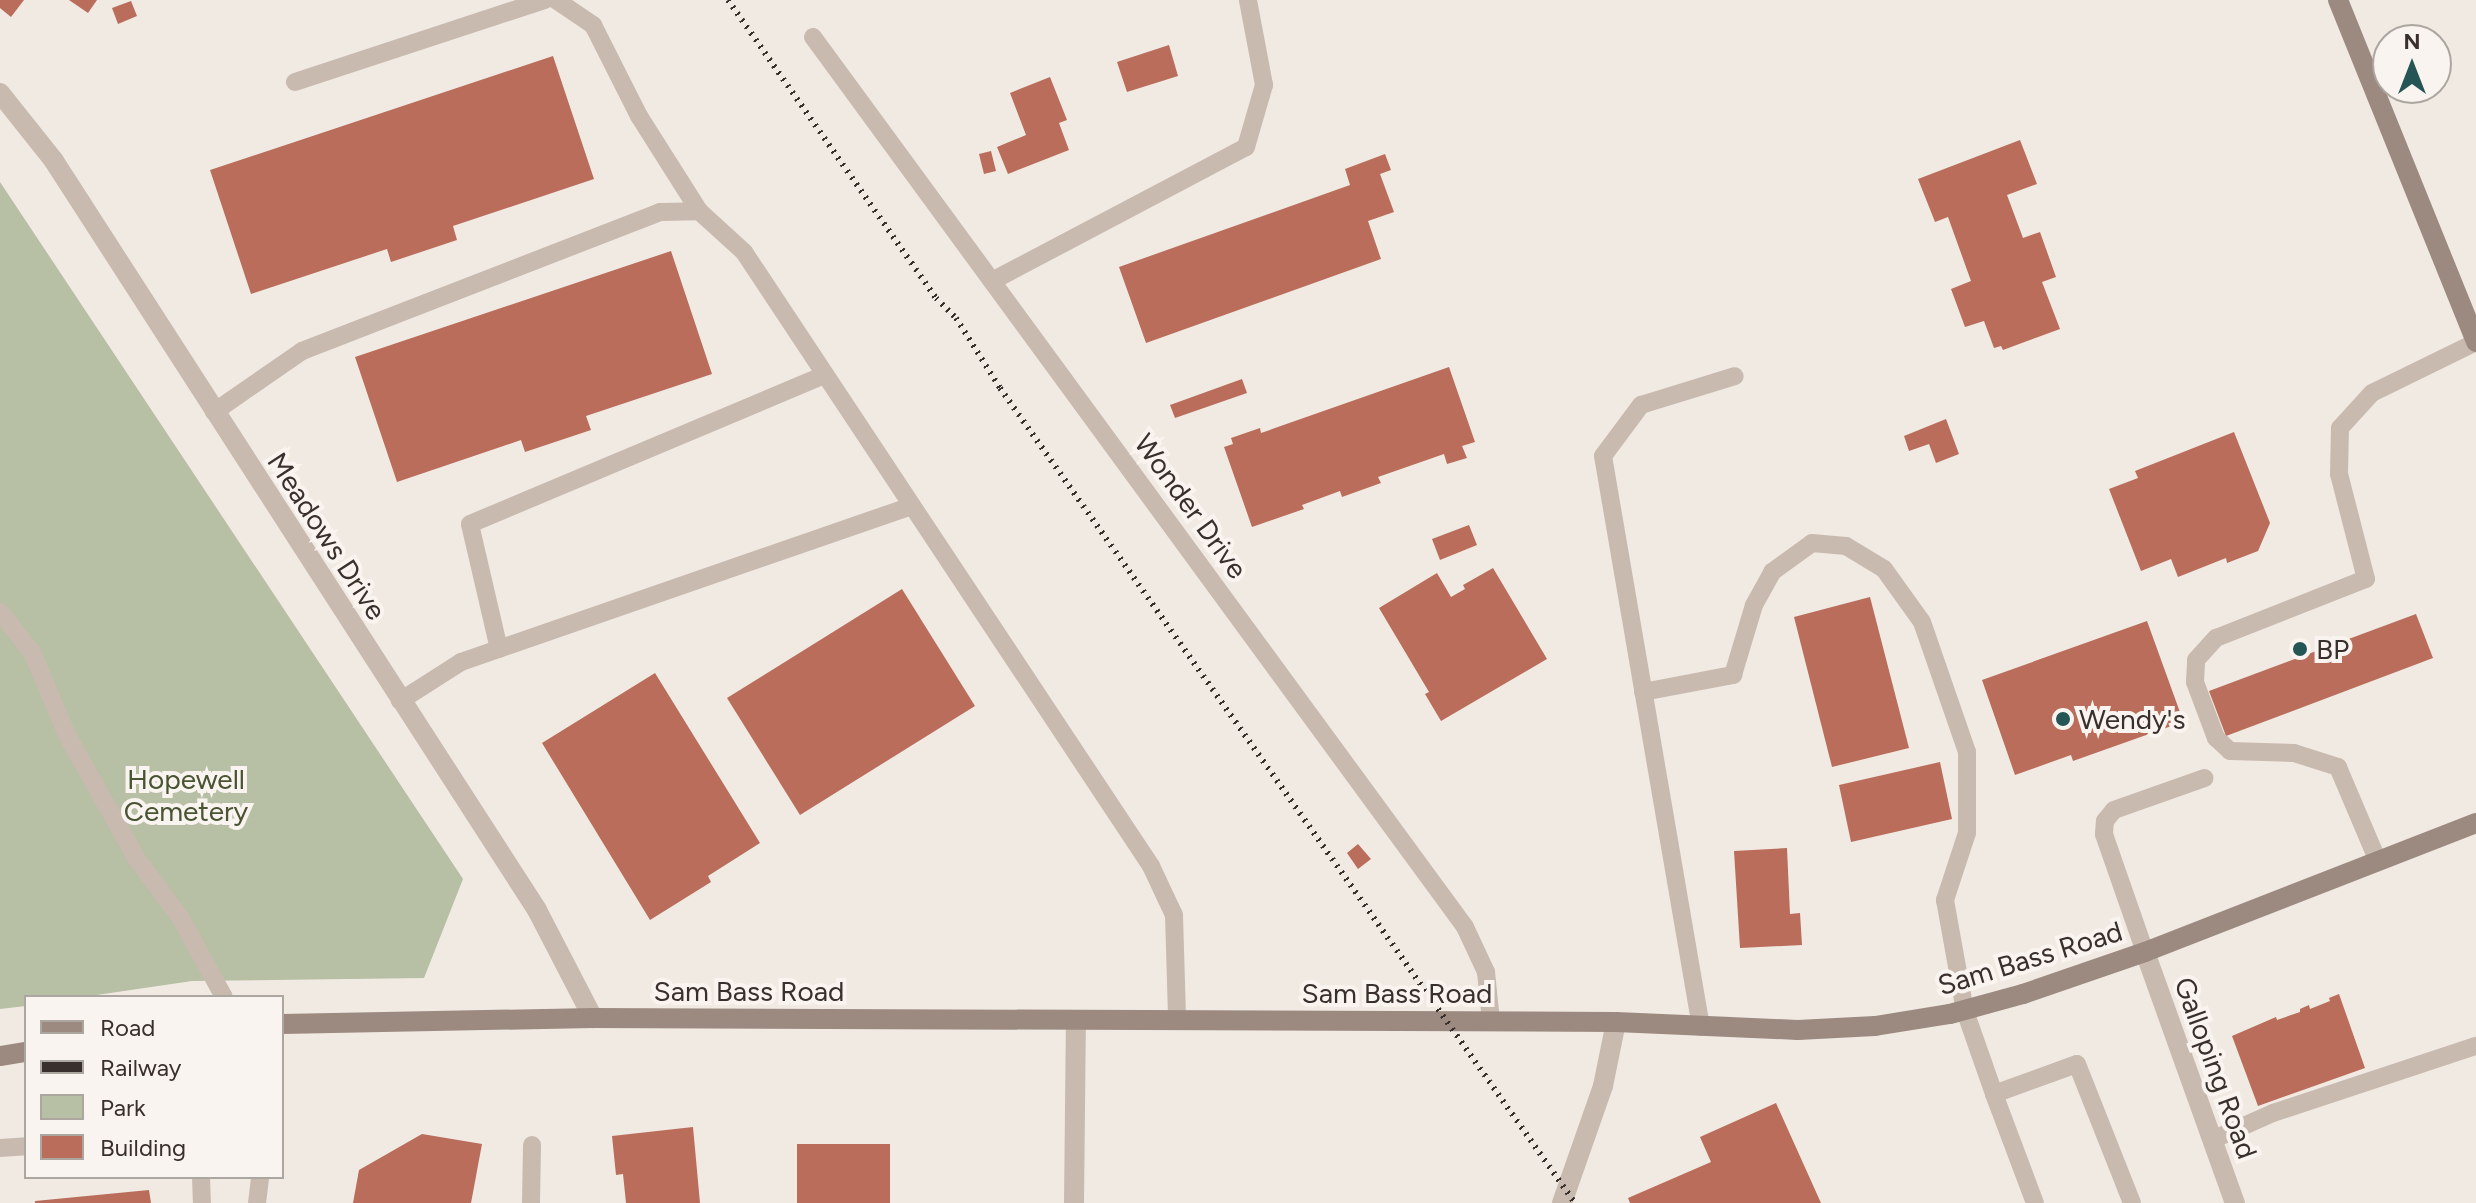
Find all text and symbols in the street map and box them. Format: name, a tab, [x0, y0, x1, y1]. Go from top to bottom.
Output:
north arrow	[2372, 24, 2452, 104]
text: N	[2403, 28, 2421, 55]
street label: Wonder Drive	[1127, 427, 1255, 585]
street label: Meadows Drive	[261, 446, 393, 626]
place label: BP	[2316, 632, 2349, 666]
marker: BP	[2291, 640, 2309, 658]
place label: Wendy's	[2079, 702, 2185, 736]
marker: Wendy's	[2054, 710, 2072, 728]
park label: Hopewell Cemetery	[124, 762, 248, 828]
street label: Sam Bass Road	[1934, 914, 2126, 1002]
street label: Galloping Road	[2168, 973, 2264, 1163]
street label: Sam Bass Road	[653, 974, 845, 1008]
street label: Sam Bass Road	[1301, 976, 1493, 1010]
legend	[24, 995, 284, 1179]
text: Road	[100, 1013, 155, 1042]
text: Railway	[100, 1053, 181, 1082]
text: Park	[100, 1093, 146, 1122]
text: Building	[100, 1133, 186, 1162]

